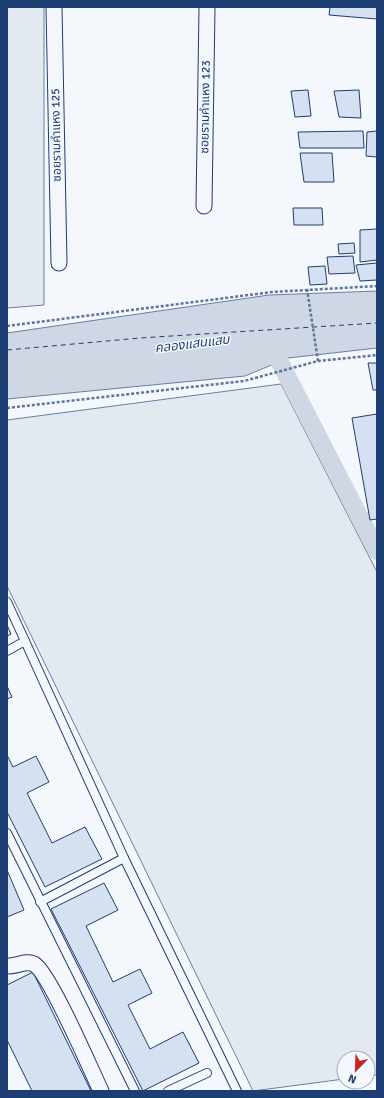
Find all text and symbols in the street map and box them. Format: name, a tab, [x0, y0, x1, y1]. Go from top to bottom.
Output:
street label: ซอยรามคำแหง 123	[197, 60, 214, 154]
street label: ซอยรามคำแหง 125	[48, 88, 65, 182]
water label: คลองแสนแสบ	[154, 331, 231, 357]
north arrow	[336, 1050, 376, 1090]
text: N	[346, 1071, 358, 1086]

